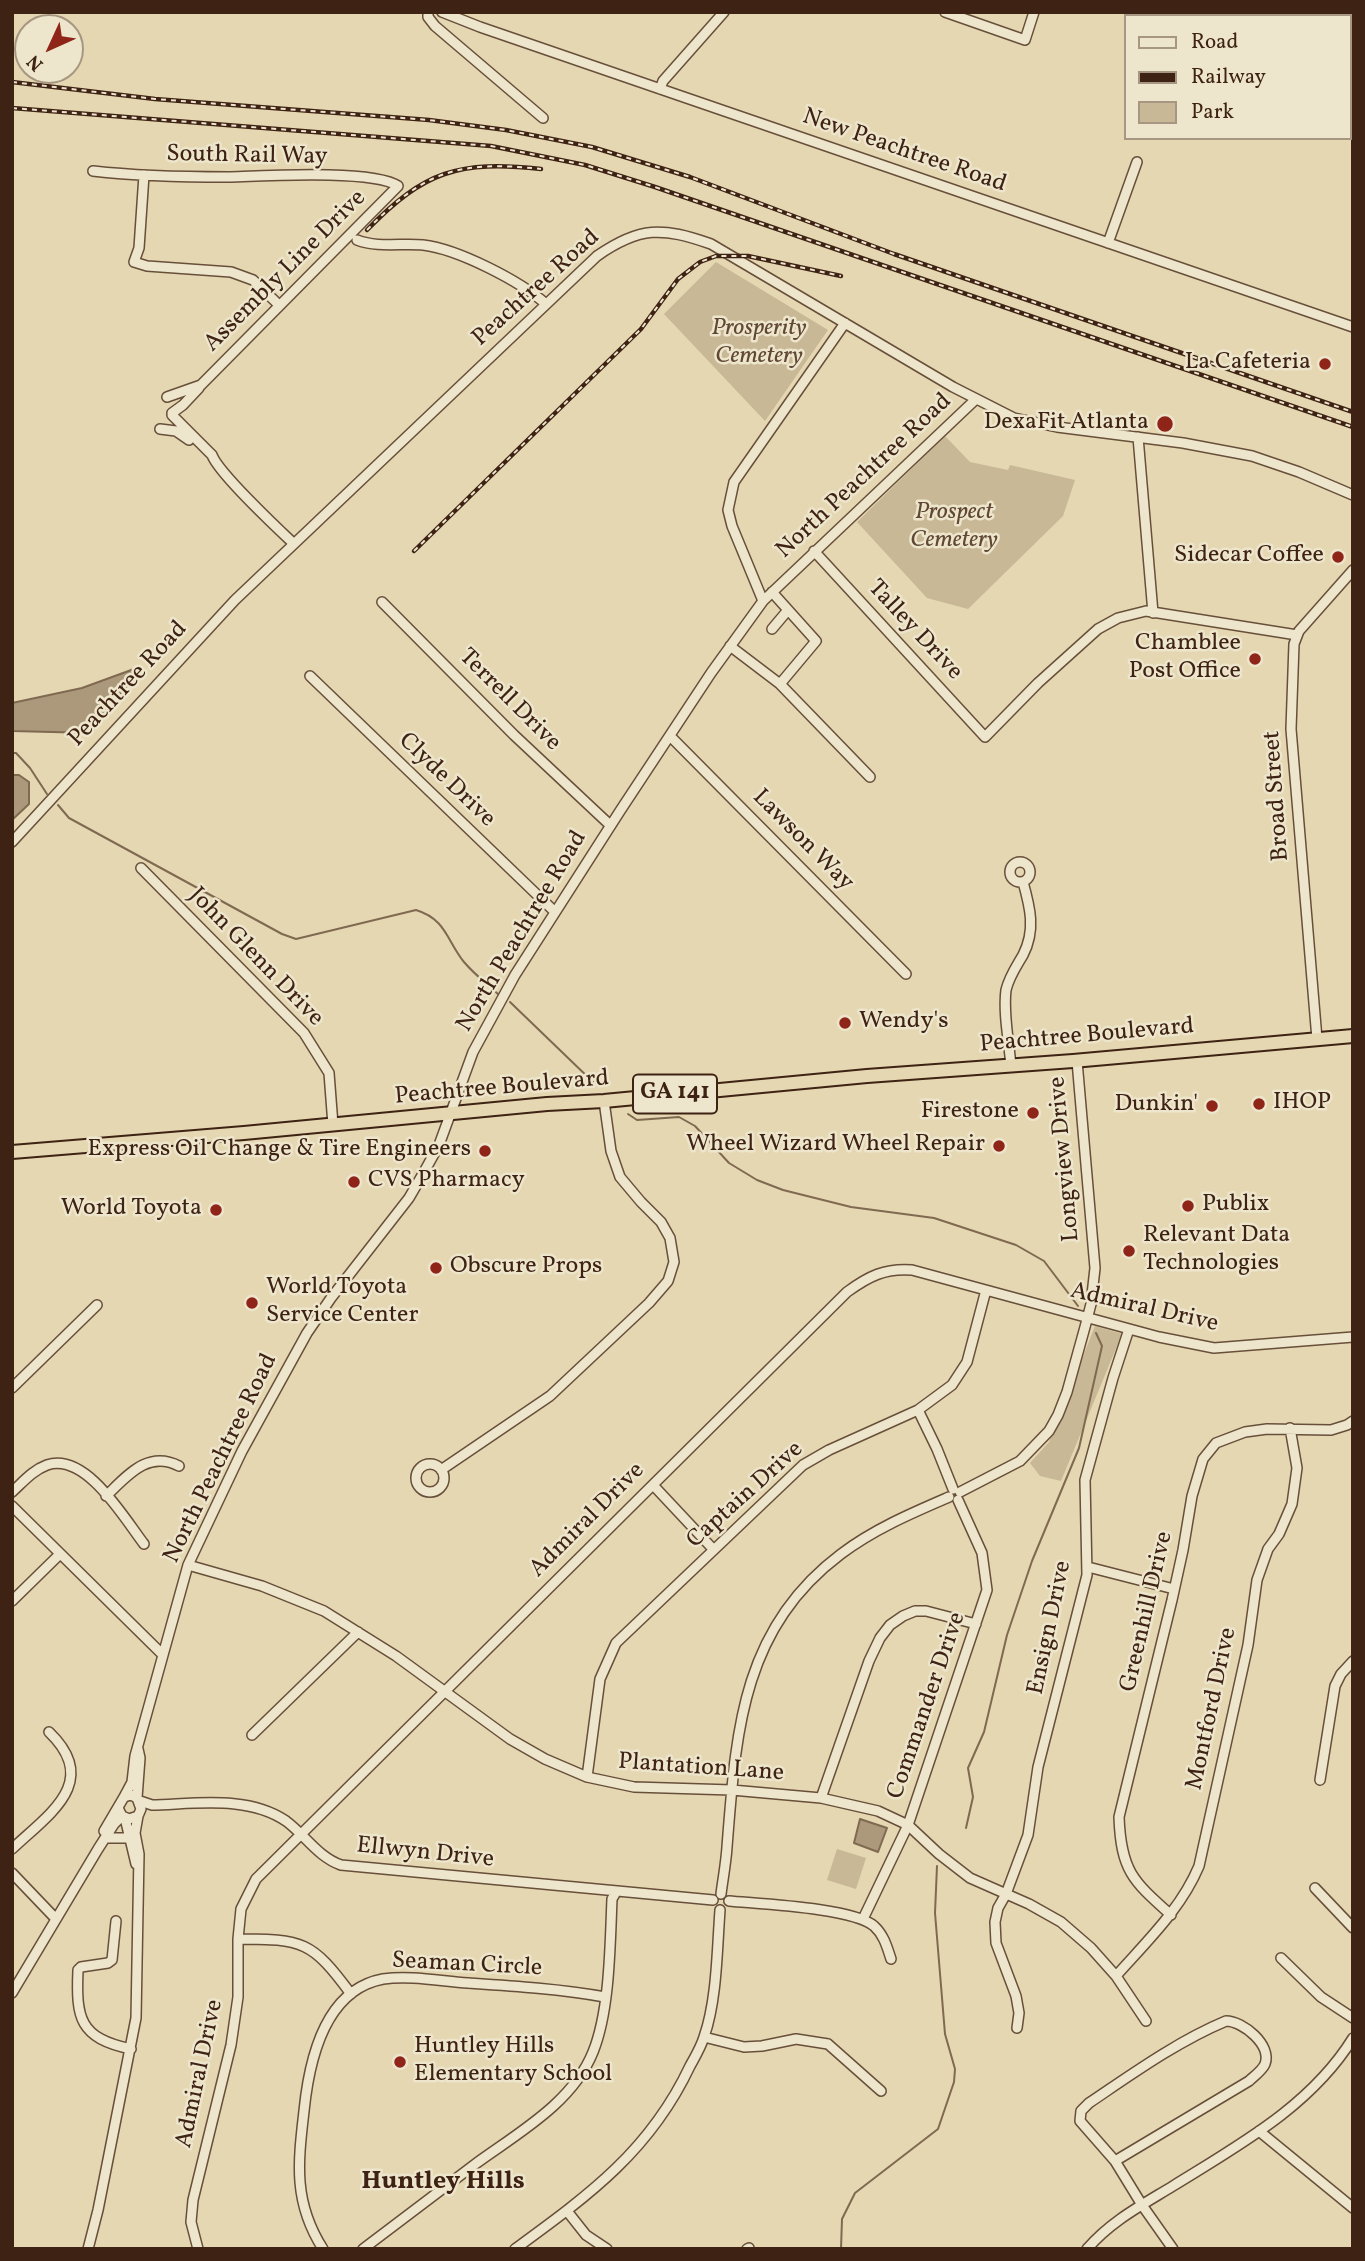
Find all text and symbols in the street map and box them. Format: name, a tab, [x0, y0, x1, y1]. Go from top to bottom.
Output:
north arrow	[14, 14, 84, 84]
legend	[1124, 14, 1351, 140]
text: Road	[1191, 28, 1238, 57]
text: N	[22, 48, 50, 77]
text: Railway	[1191, 63, 1266, 92]
text: Park	[1191, 98, 1234, 127]
street label: New Peachtree Road	[798, 104, 1010, 200]
street label: South Rail Way	[166, 141, 328, 173]
street label: Assembly Line Drive	[199, 185, 373, 359]
street label: Peachtree Road	[467, 224, 607, 354]
park label: Prosperity Cemetery	[711, 316, 807, 372]
place label: La Cafeteria	[1185, 350, 1311, 378]
marker: La Cafeteria	[1317, 356, 1333, 372]
street label: North Peachtree Road	[771, 388, 959, 566]
place label: DexaFit Atlanta	[984, 410, 1149, 438]
marker: DexaFit Atlanta	[1155, 414, 1175, 434]
park label: Prospect Cemetery	[910, 500, 998, 556]
place label: Sidecar Coffee	[1174, 543, 1324, 571]
marker: Sidecar Coffee	[1330, 549, 1346, 565]
street label: Talley Drive	[860, 575, 968, 687]
street label: Peachtree Road	[63, 616, 195, 754]
place label: Chamblee Post Office	[1129, 631, 1241, 687]
street label: Terrell Drive	[452, 644, 566, 758]
marker: Chamblee Post Office	[1247, 651, 1263, 667]
street label: Clyde Drive	[391, 728, 501, 834]
street label: Broad Street	[1259, 730, 1297, 862]
street label: Lawson Way	[745, 784, 859, 898]
street label: North Peachtree Road	[452, 826, 594, 1038]
street label: John Glenn Drive	[181, 883, 329, 1033]
place label: Wendy's	[859, 1009, 948, 1037]
street label: Peachtree Boulevard	[979, 1013, 1195, 1061]
marker: Wendy's	[837, 1015, 853, 1031]
street label: Peachtree Boulevard	[394, 1065, 610, 1113]
road number: GA 141	[633, 1074, 717, 1114]
street label: Longview Drive	[1044, 1075, 1088, 1243]
place label: IHOP	[1273, 1090, 1331, 1118]
place label: Dunkin'	[1114, 1092, 1198, 1120]
marker: IHOP	[1251, 1096, 1267, 1112]
marker: Dunkin'	[1204, 1098, 1220, 1114]
place label: Firestone	[921, 1099, 1019, 1127]
marker: Firestone	[1025, 1105, 1041, 1121]
place label: Wheel Wizard Wheel Repair	[686, 1132, 985, 1160]
place label: Express Oil Change & Tire Engineers	[88, 1137, 471, 1165]
marker: Wheel Wizard Wheel Repair	[991, 1138, 1007, 1154]
marker: Express Oil Change & Tire Engineers	[477, 1143, 493, 1159]
place label: CVS Pharmacy	[368, 1168, 525, 1196]
marker: CVS Pharmacy	[346, 1174, 362, 1190]
place label: Publix	[1202, 1192, 1269, 1220]
place label: World Toyota	[61, 1196, 202, 1224]
marker: Publix	[1180, 1198, 1196, 1214]
marker: World Toyota	[208, 1202, 224, 1218]
place label: Relevant Data Technologies	[1143, 1223, 1290, 1279]
marker: Relevant Data Technologies	[1121, 1243, 1137, 1259]
place label: Obscure Props	[450, 1254, 602, 1282]
marker: Obscure Props	[428, 1260, 444, 1276]
place label: World Toyota Service Center	[266, 1275, 418, 1331]
street label: Admiral Drive	[1067, 1278, 1221, 1340]
marker: World Toyota Service Center	[244, 1295, 260, 1311]
street label: North Peachtree Road	[159, 1350, 285, 1568]
street label: Captain Drive	[682, 1436, 810, 1556]
street label: Admiral Drive	[524, 1457, 652, 1585]
street label: Greenhill Drive	[1116, 1529, 1180, 1695]
street label: Ensign Drive	[1023, 1558, 1079, 1698]
street label: Commander Drive	[883, 1609, 973, 1803]
street label: Montford Drive	[1182, 1625, 1244, 1793]
street label: Plantation Lane	[617, 1749, 785, 1789]
street label: Ellwyn Drive	[355, 1832, 495, 1876]
street label: Seaman Circle	[391, 1948, 543, 1984]
street label: Admiral Drive	[171, 1997, 231, 2151]
place label: Huntley Hills Elementary School	[414, 2034, 612, 2090]
marker: Huntley Hills Elementary School	[392, 2054, 408, 2070]
district label: Huntley Hills	[361, 2167, 525, 2199]

